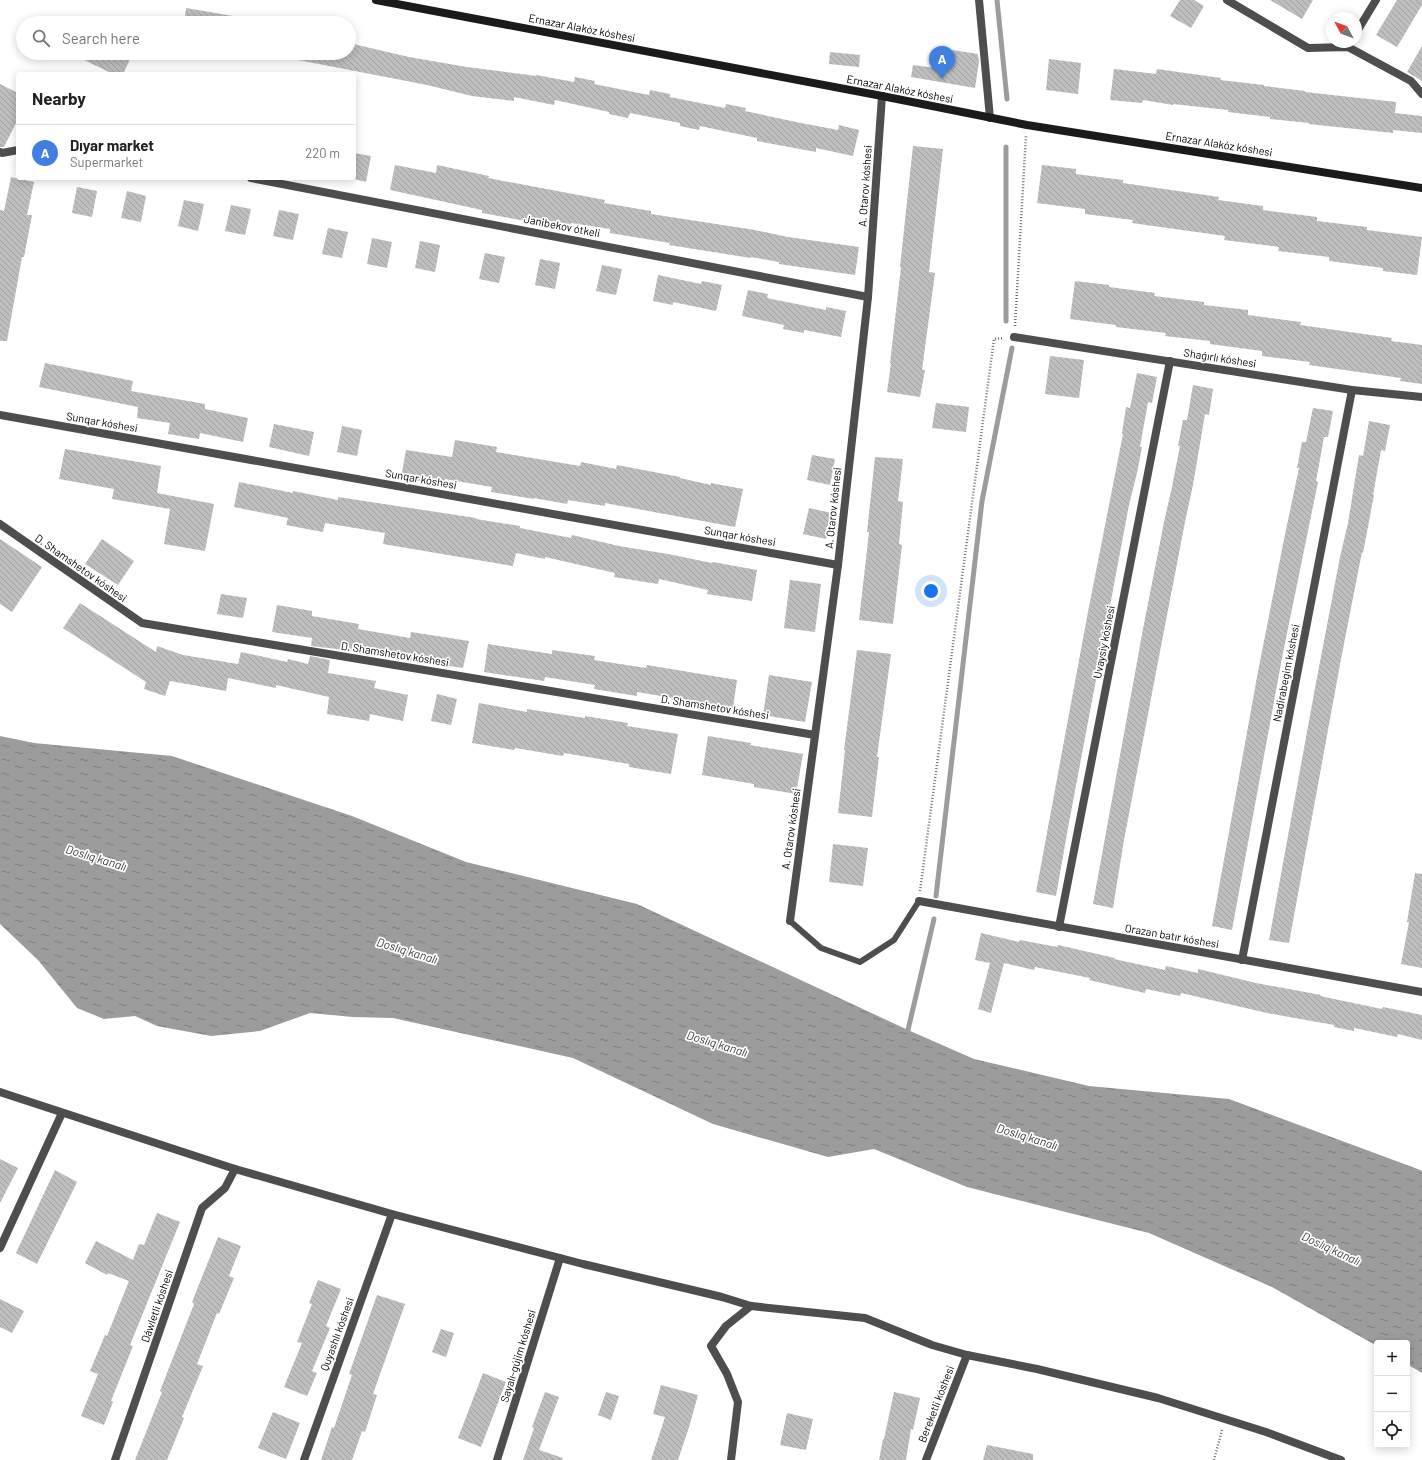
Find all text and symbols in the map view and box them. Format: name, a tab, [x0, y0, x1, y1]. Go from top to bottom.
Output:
street label: Ernazar Alakóz kóshesi	[528, 11, 637, 44]
north arrow	[1326, 12, 1362, 48]
search box	[16, 16, 356, 60]
icon: search	[30, 27, 52, 49]
text: Search here	[62, 29, 140, 47]
pin: A	[929, 46, 955, 79]
street label: Ernazar Alakóz kóshesi	[846, 72, 955, 105]
text: Nearby	[32, 88, 86, 108]
street label: Ernazar Alakóz kóshesi	[1165, 129, 1274, 158]
text: Dıyar market	[70, 136, 154, 154]
text: A	[41, 145, 49, 161]
text: 220 m	[305, 145, 340, 161]
street label: A. Otarov kóshesi	[855, 145, 874, 227]
text: Supermarket	[70, 154, 143, 170]
street label: Janibekov ótkeli	[523, 212, 601, 239]
street label: Shaǵırlı kóshesi	[1183, 345, 1258, 370]
street label: Sunqar kóshesi	[65, 409, 139, 434]
street label: Sunqar kóshesi	[384, 466, 458, 491]
street label: A. Otarov kóshesi	[822, 466, 843, 549]
street label: Sunqar kóshesi	[703, 523, 777, 548]
street label: D. Shamshetov kóshesi	[33, 531, 130, 604]
your location	[921, 581, 941, 601]
street label: Uvaysiy kóshesi	[1090, 604, 1117, 680]
street label: Nadirabegim kóshesi	[1270, 623, 1301, 723]
street label: D. Shamshetov kóshesi	[340, 639, 450, 668]
street label: D. Shamshetov kóshesi	[660, 692, 770, 721]
street label: A. Otarov kóshesi	[778, 787, 803, 870]
water label: Doslıq kanalı	[64, 841, 129, 873]
street label: Orazan batır kóshesi	[1124, 921, 1220, 950]
water label: Doslıq kanalı	[375, 934, 440, 966]
water label: Doslıq kanalı	[685, 1027, 750, 1059]
water label: Doslıq kanalı	[995, 1120, 1060, 1152]
water label: Doslıq kanalı	[1300, 1228, 1363, 1268]
street label: Dáwletli kóshesi	[138, 1267, 175, 1344]
street label: Quyashlı kóshesi	[317, 1295, 356, 1372]
street label: Sayalı-gújim kóshesi	[497, 1308, 538, 1404]
map controls	[1374, 1340, 1410, 1448]
button: +	[1374, 1340, 1410, 1376]
street label: Bereketli kóshesi	[915, 1363, 956, 1444]
button: −	[1374, 1376, 1410, 1412]
button: locate	[1374, 1412, 1410, 1448]

